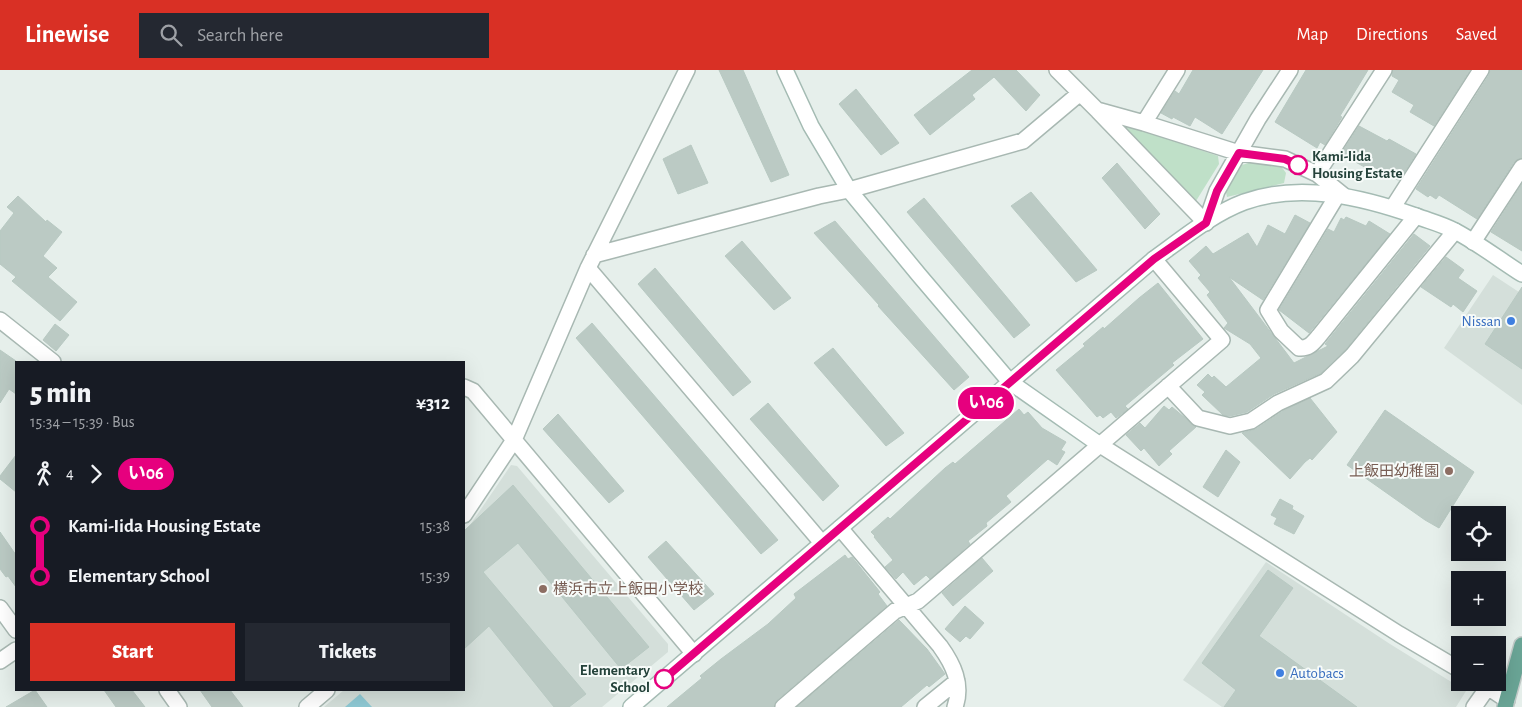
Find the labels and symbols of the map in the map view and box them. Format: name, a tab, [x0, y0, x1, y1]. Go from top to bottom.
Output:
place label: Kami-Iida Housing Estate	[1312, 149, 1402, 181]
marker: Kami-Iida Housing Estate	[1288, 155, 1308, 175]
place label: Nissan	[1462, 314, 1501, 329]
marker: Nissan	[1505, 315, 1517, 327]
line badge: い06	[957, 387, 1015, 419]
place label: 上飯田幼稚園	[1349, 463, 1439, 479]
marker: 上飯田幼稚園	[1443, 465, 1455, 477]
place label: 横浜市立上飯田小学校	[553, 581, 703, 597]
marker: 横浜市立上飯田小学校	[537, 583, 549, 595]
place label: Elementary School	[580, 663, 650, 695]
place label: Autobacs	[1290, 666, 1344, 681]
marker: Autobacs	[1274, 667, 1286, 679]
marker: Elementary School	[654, 669, 674, 689]

